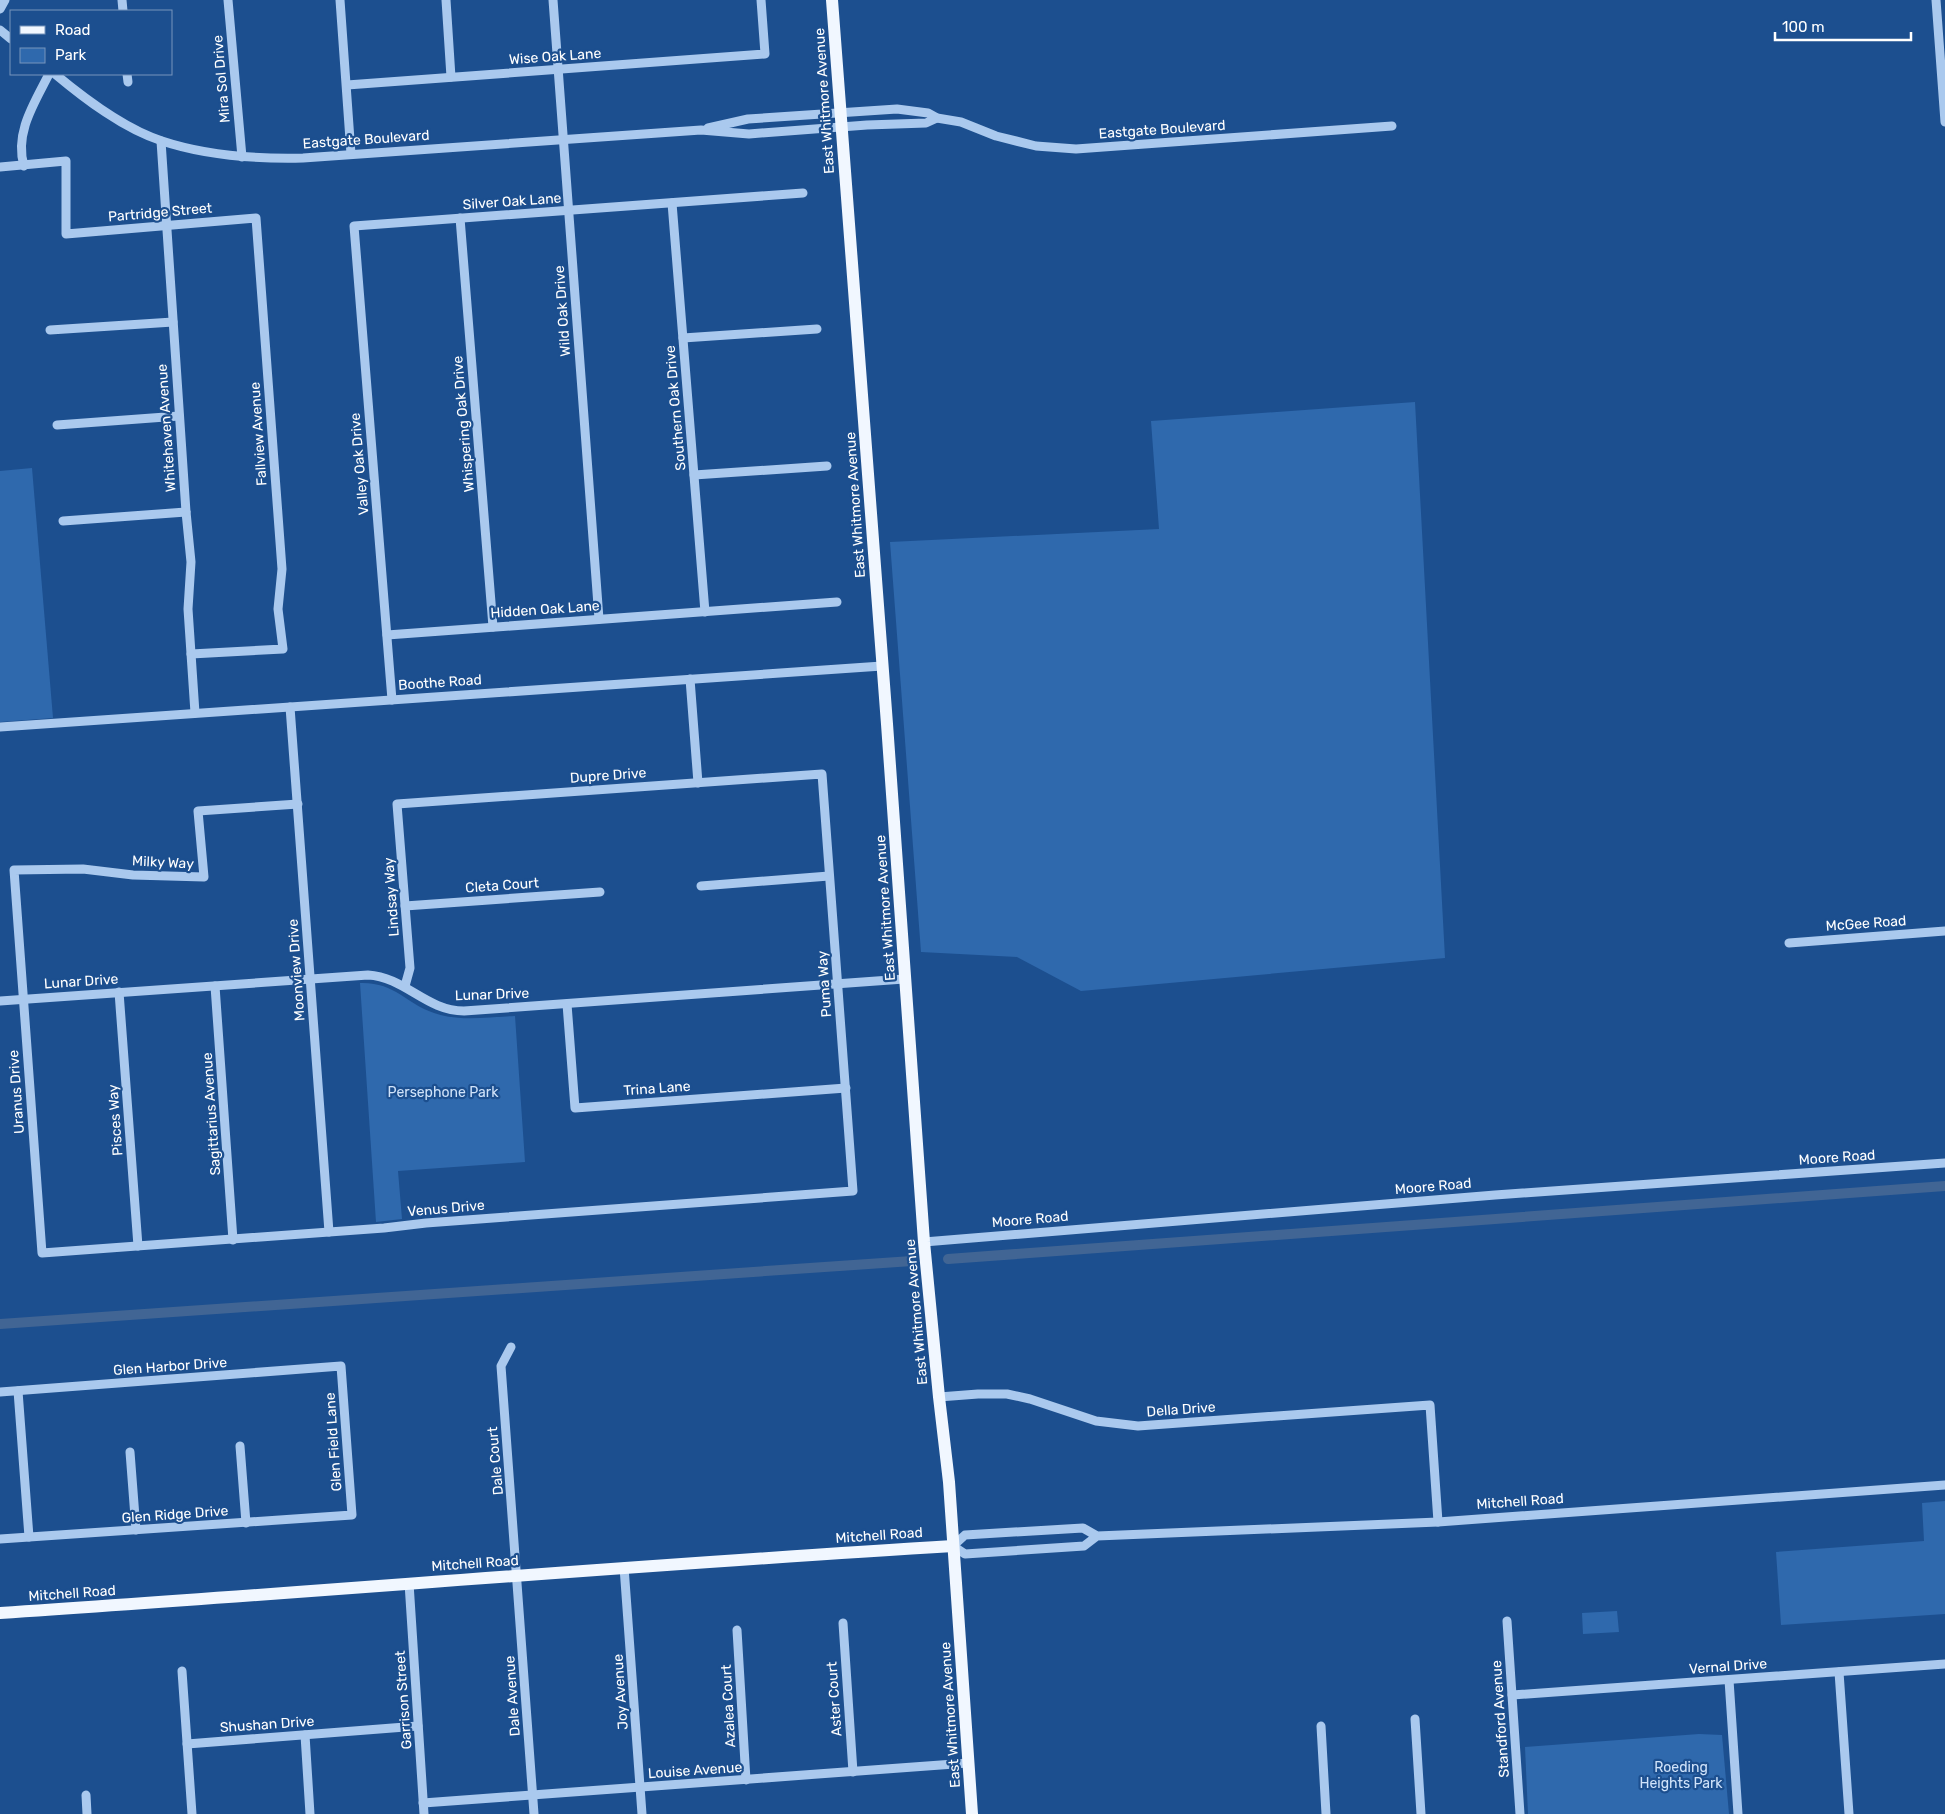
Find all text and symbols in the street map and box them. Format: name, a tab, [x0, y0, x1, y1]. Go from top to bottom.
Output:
legend	[10, 10, 172, 75]
scale bar	[1775, 10, 1911, 42]
text: 100 m	[1782, 18, 1824, 36]
text: Road	[55, 21, 91, 39]
street label: East Whitmore Avenue	[811, 27, 838, 174]
street label: Mira Sol Drive	[209, 34, 234, 124]
street label: Wise Oak Lane	[508, 45, 602, 68]
text: Park	[55, 46, 86, 64]
street label: Eastgate Boulevard	[1098, 117, 1226, 142]
street label: Eastgate Boulevard	[302, 127, 430, 152]
street label: Silver Oak Lane	[462, 190, 562, 213]
street label: Partridge Street	[107, 199, 213, 226]
street label: Wild Oak Drive	[551, 265, 574, 357]
street label: Southern Oak Drive	[662, 344, 689, 471]
street label: Whispering Oak Drive	[449, 355, 478, 493]
street label: Whitehaven Avenue	[154, 363, 179, 493]
street label: Fallview Avenue	[246, 381, 271, 486]
street label: Valley Oak Drive	[347, 412, 372, 516]
street label: East Whitmore Avenue	[842, 431, 869, 578]
street label: Hidden Oak Lane	[490, 597, 600, 622]
street label: Boothe Road	[398, 671, 482, 694]
street label: Dupre Drive	[569, 764, 647, 787]
street label: East Whitmore Avenue	[872, 834, 899, 981]
street label: Milky Way	[132, 852, 195, 873]
street label: Lindsay Way	[380, 856, 403, 937]
street label: Cleta Court	[465, 874, 540, 897]
street label: McGee Road	[1825, 912, 1907, 935]
street label: Moonview Drive	[284, 918, 309, 1022]
street label: Puma Way	[814, 950, 835, 1018]
street label: Lunar Drive	[43, 970, 119, 993]
street label: Lunar Drive	[455, 985, 530, 1004]
street label: Uranus Drive	[5, 1049, 28, 1134]
street label: Sagittarius Avenue	[199, 1052, 224, 1176]
street label: Trina Lane	[623, 1078, 691, 1099]
street label: Pisces Way	[105, 1083, 126, 1156]
park label: Persephone Park	[388, 1084, 499, 1101]
street label: Moore Road	[1798, 1146, 1876, 1169]
street label: Moore Road	[1394, 1175, 1472, 1198]
street label: Venus Drive	[407, 1197, 486, 1220]
street label: Moore Road	[991, 1208, 1069, 1231]
street label: East Whitmore Avenue	[902, 1238, 931, 1386]
street label: Glen Harbor Drive	[112, 1354, 228, 1379]
street label: Glen Field Lane	[322, 1392, 345, 1492]
street label: Della Drive	[1146, 1399, 1216, 1420]
street label: Dale Court	[484, 1426, 507, 1496]
street label: Mitchell Road	[1476, 1490, 1564, 1513]
street label: Glen Ridge Drive	[121, 1502, 229, 1527]
street label: Mitchell Road	[835, 1524, 923, 1547]
street label: Mitchell Road	[431, 1552, 519, 1575]
street label: Mitchell Road	[28, 1582, 116, 1605]
street label: East Whitmore Avenue	[937, 1641, 964, 1788]
street label: Garrison Street	[392, 1650, 415, 1750]
street label: Joy Avenue	[609, 1653, 632, 1731]
street label: Dale Avenue	[501, 1655, 524, 1737]
street label: Vernal Drive	[1688, 1655, 1768, 1678]
street label: Standford Avenue	[1488, 1660, 1513, 1778]
street label: Aster Court	[823, 1661, 846, 1737]
street label: Azalea Court	[718, 1663, 739, 1748]
street label: Shushan Drive	[219, 1713, 315, 1736]
street label: Louise Avenue	[647, 1759, 743, 1782]
park label: Roeding Heights Park	[1639, 1759, 1723, 1792]

